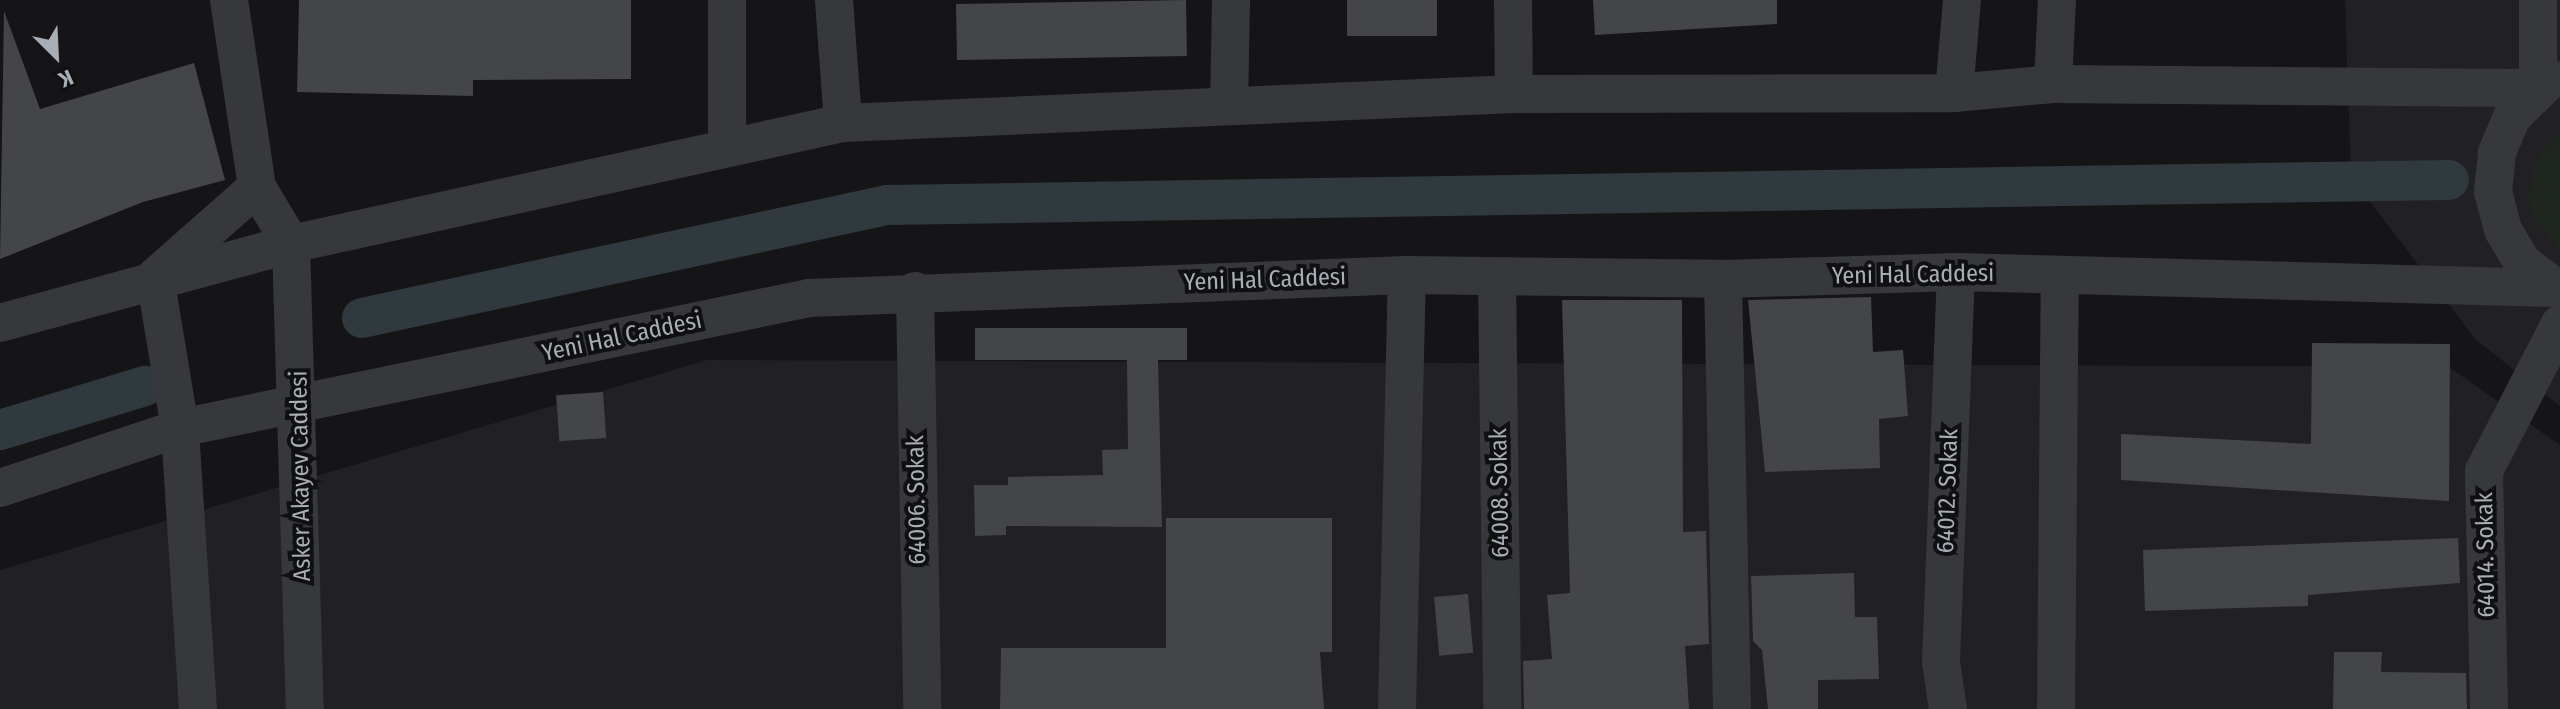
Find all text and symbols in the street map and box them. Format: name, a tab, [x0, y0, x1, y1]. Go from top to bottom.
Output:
north arrow	[16, 16, 96, 96]
text: K	[55, 63, 77, 93]
street label: Yeni Hal Caddesi	[1832, 259, 1994, 291]
street label: Yeni Hal Caddesi	[1183, 263, 1347, 297]
street label: Yeni Hal Caddesi	[540, 306, 704, 368]
street label: Asker Akayev Caddesi	[285, 370, 317, 582]
street label: 64008. Sokak	[1484, 428, 1516, 558]
street label: 64012. Sokak	[1931, 428, 1965, 554]
street label: 64006. Sokak	[901, 435, 933, 565]
street label: 64014. Sokak	[2471, 492, 2501, 618]

